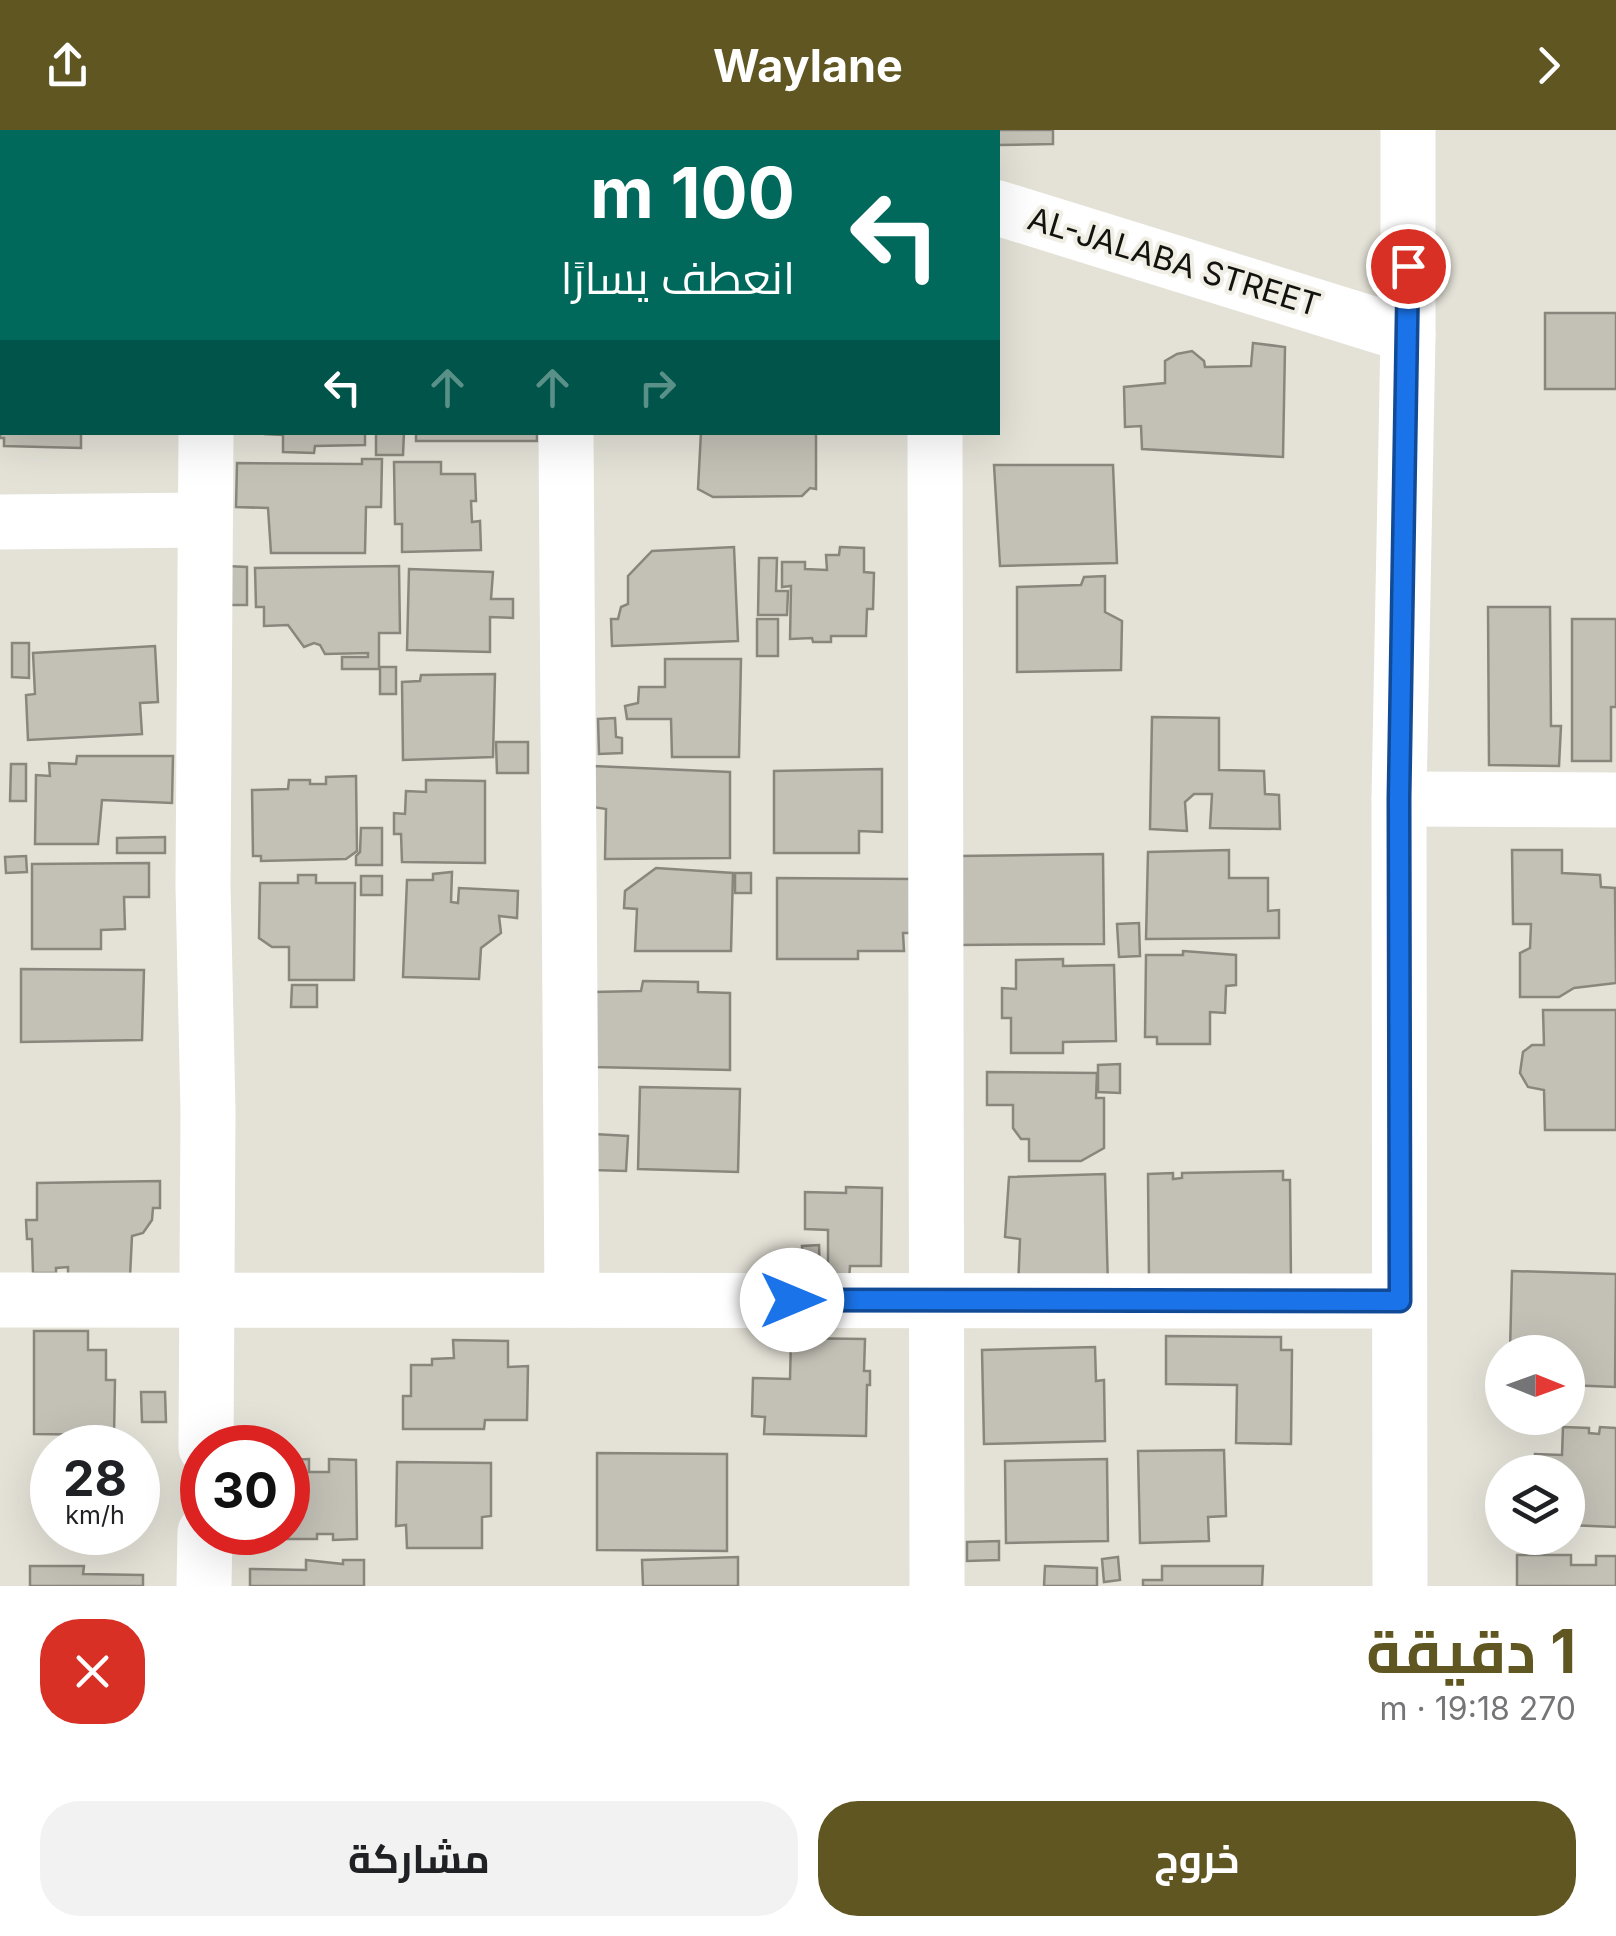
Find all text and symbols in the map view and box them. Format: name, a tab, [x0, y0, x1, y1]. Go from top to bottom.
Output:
icon: share	[40, 38, 95, 93]
text: Waylane	[713, 38, 903, 93]
icon: forward	[1521, 38, 1576, 93]
text: 100 m	[590, 150, 795, 235]
icon: left	[830, 170, 960, 300]
street label: AL-JALABA STREET	[1023, 199, 1325, 325]
pin	[1366, 224, 1451, 309]
icon: arrive	[1381, 239, 1436, 294]
text: انعطف يسارًا	[560, 250, 795, 305]
icon: left	[315, 360, 370, 415]
icon: ahead	[420, 360, 475, 415]
icon: ahead	[525, 360, 580, 415]
icon: right	[630, 360, 685, 415]
position arrow	[740, 1248, 844, 1352]
north arrow	[1485, 1335, 1585, 1435]
map controls	[1485, 1335, 1585, 1555]
speed limit sign: 30	[180, 1425, 310, 1555]
text: 28	[63, 1448, 127, 1508]
button: layers	[1485, 1455, 1585, 1555]
text: km/h	[65, 1500, 125, 1530]
text: 1 دقيقة	[1366, 1615, 1576, 1687]
button: close	[40, 1619, 145, 1724]
text: 270 m · 19:18	[1380, 1689, 1576, 1728]
button: مشاركة	[40, 1801, 798, 1916]
button: خروج	[818, 1801, 1576, 1916]

